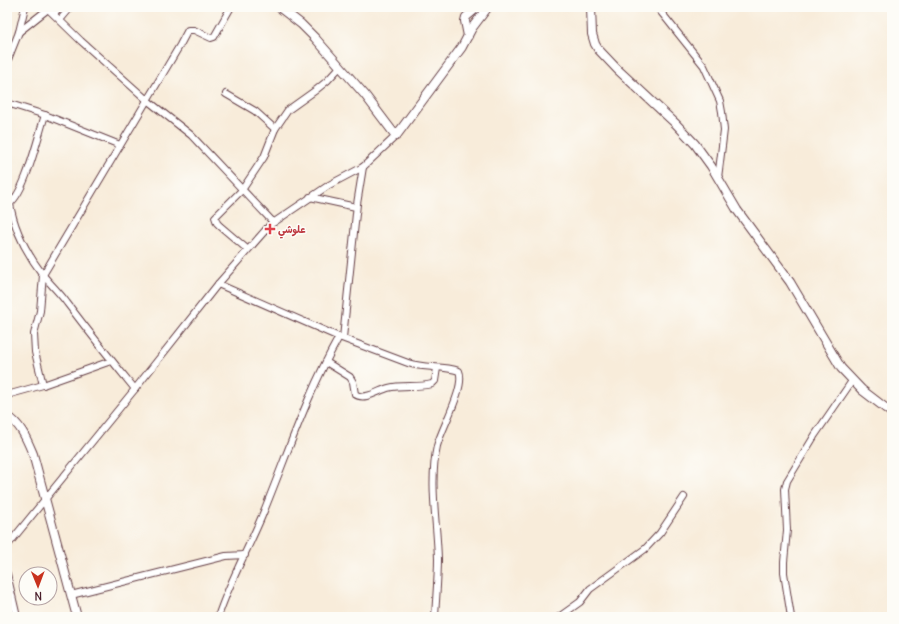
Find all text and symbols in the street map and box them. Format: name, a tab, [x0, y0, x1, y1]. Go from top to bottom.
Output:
place label: علوشي	[278, 223, 306, 239]
marker: علوشي	[265, 224, 275, 234]
north arrow	[18, 566, 58, 606]
text: N	[34, 589, 42, 603]

